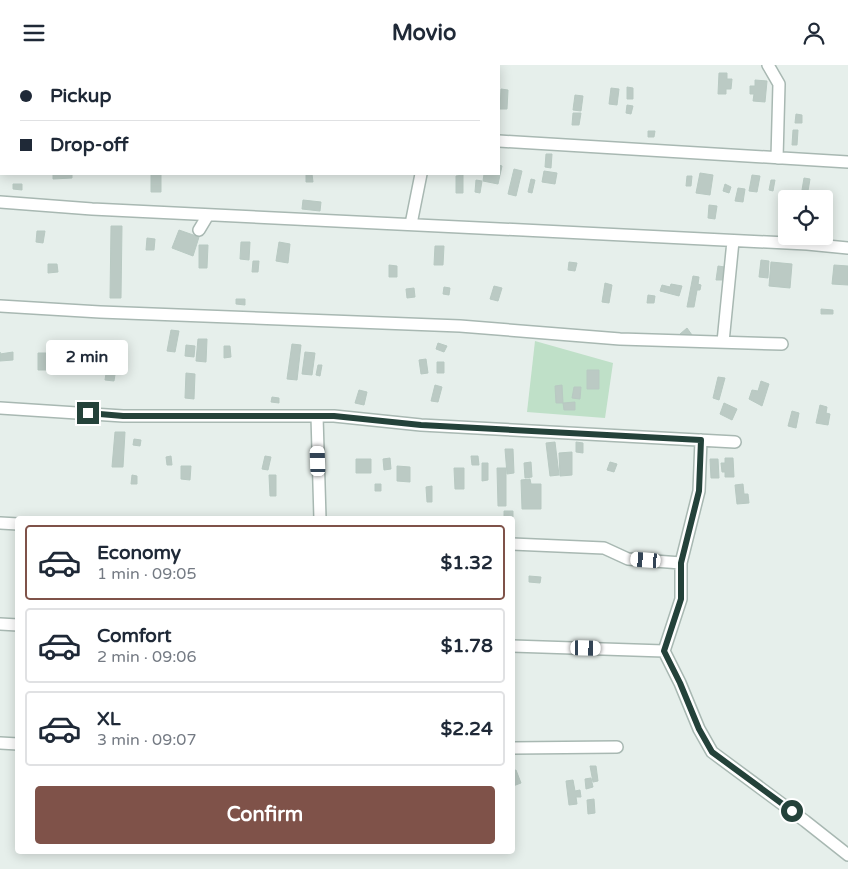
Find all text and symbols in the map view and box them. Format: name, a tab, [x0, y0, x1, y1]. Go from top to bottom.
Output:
icon: menu	[20, 19, 48, 47]
icon: person	[800, 19, 828, 47]
text: Movio	[392, 20, 456, 46]
text: Pickup	[50, 85, 111, 107]
text: Drop-off	[50, 134, 129, 156]
map controls	[778, 190, 833, 245]
button: locate	[778, 190, 833, 245]
callout: 2 min	[47, 341, 129, 375]
text: 2 min	[66, 347, 108, 367]
route end	[77, 402, 99, 424]
car	[309, 446, 326, 476]
icon: car	[37, 540, 82, 585]
text: Economy	[97, 542, 181, 564]
car	[630, 551, 661, 569]
text: $1.32	[441, 552, 493, 574]
text: 1 min · 09:05	[97, 564, 196, 584]
icon: car	[37, 623, 82, 668]
text: Comfort	[97, 625, 171, 647]
text: $1.78	[441, 635, 493, 657]
car	[570, 640, 601, 656]
text: 2 min · 09:06	[97, 647, 196, 667]
icon: car	[37, 706, 82, 751]
text: XL	[97, 708, 121, 730]
text: $2.24	[441, 718, 493, 740]
text: 3 min · 09:07	[97, 730, 196, 750]
button: Confirm	[35, 786, 495, 844]
route start	[781, 800, 803, 822]

